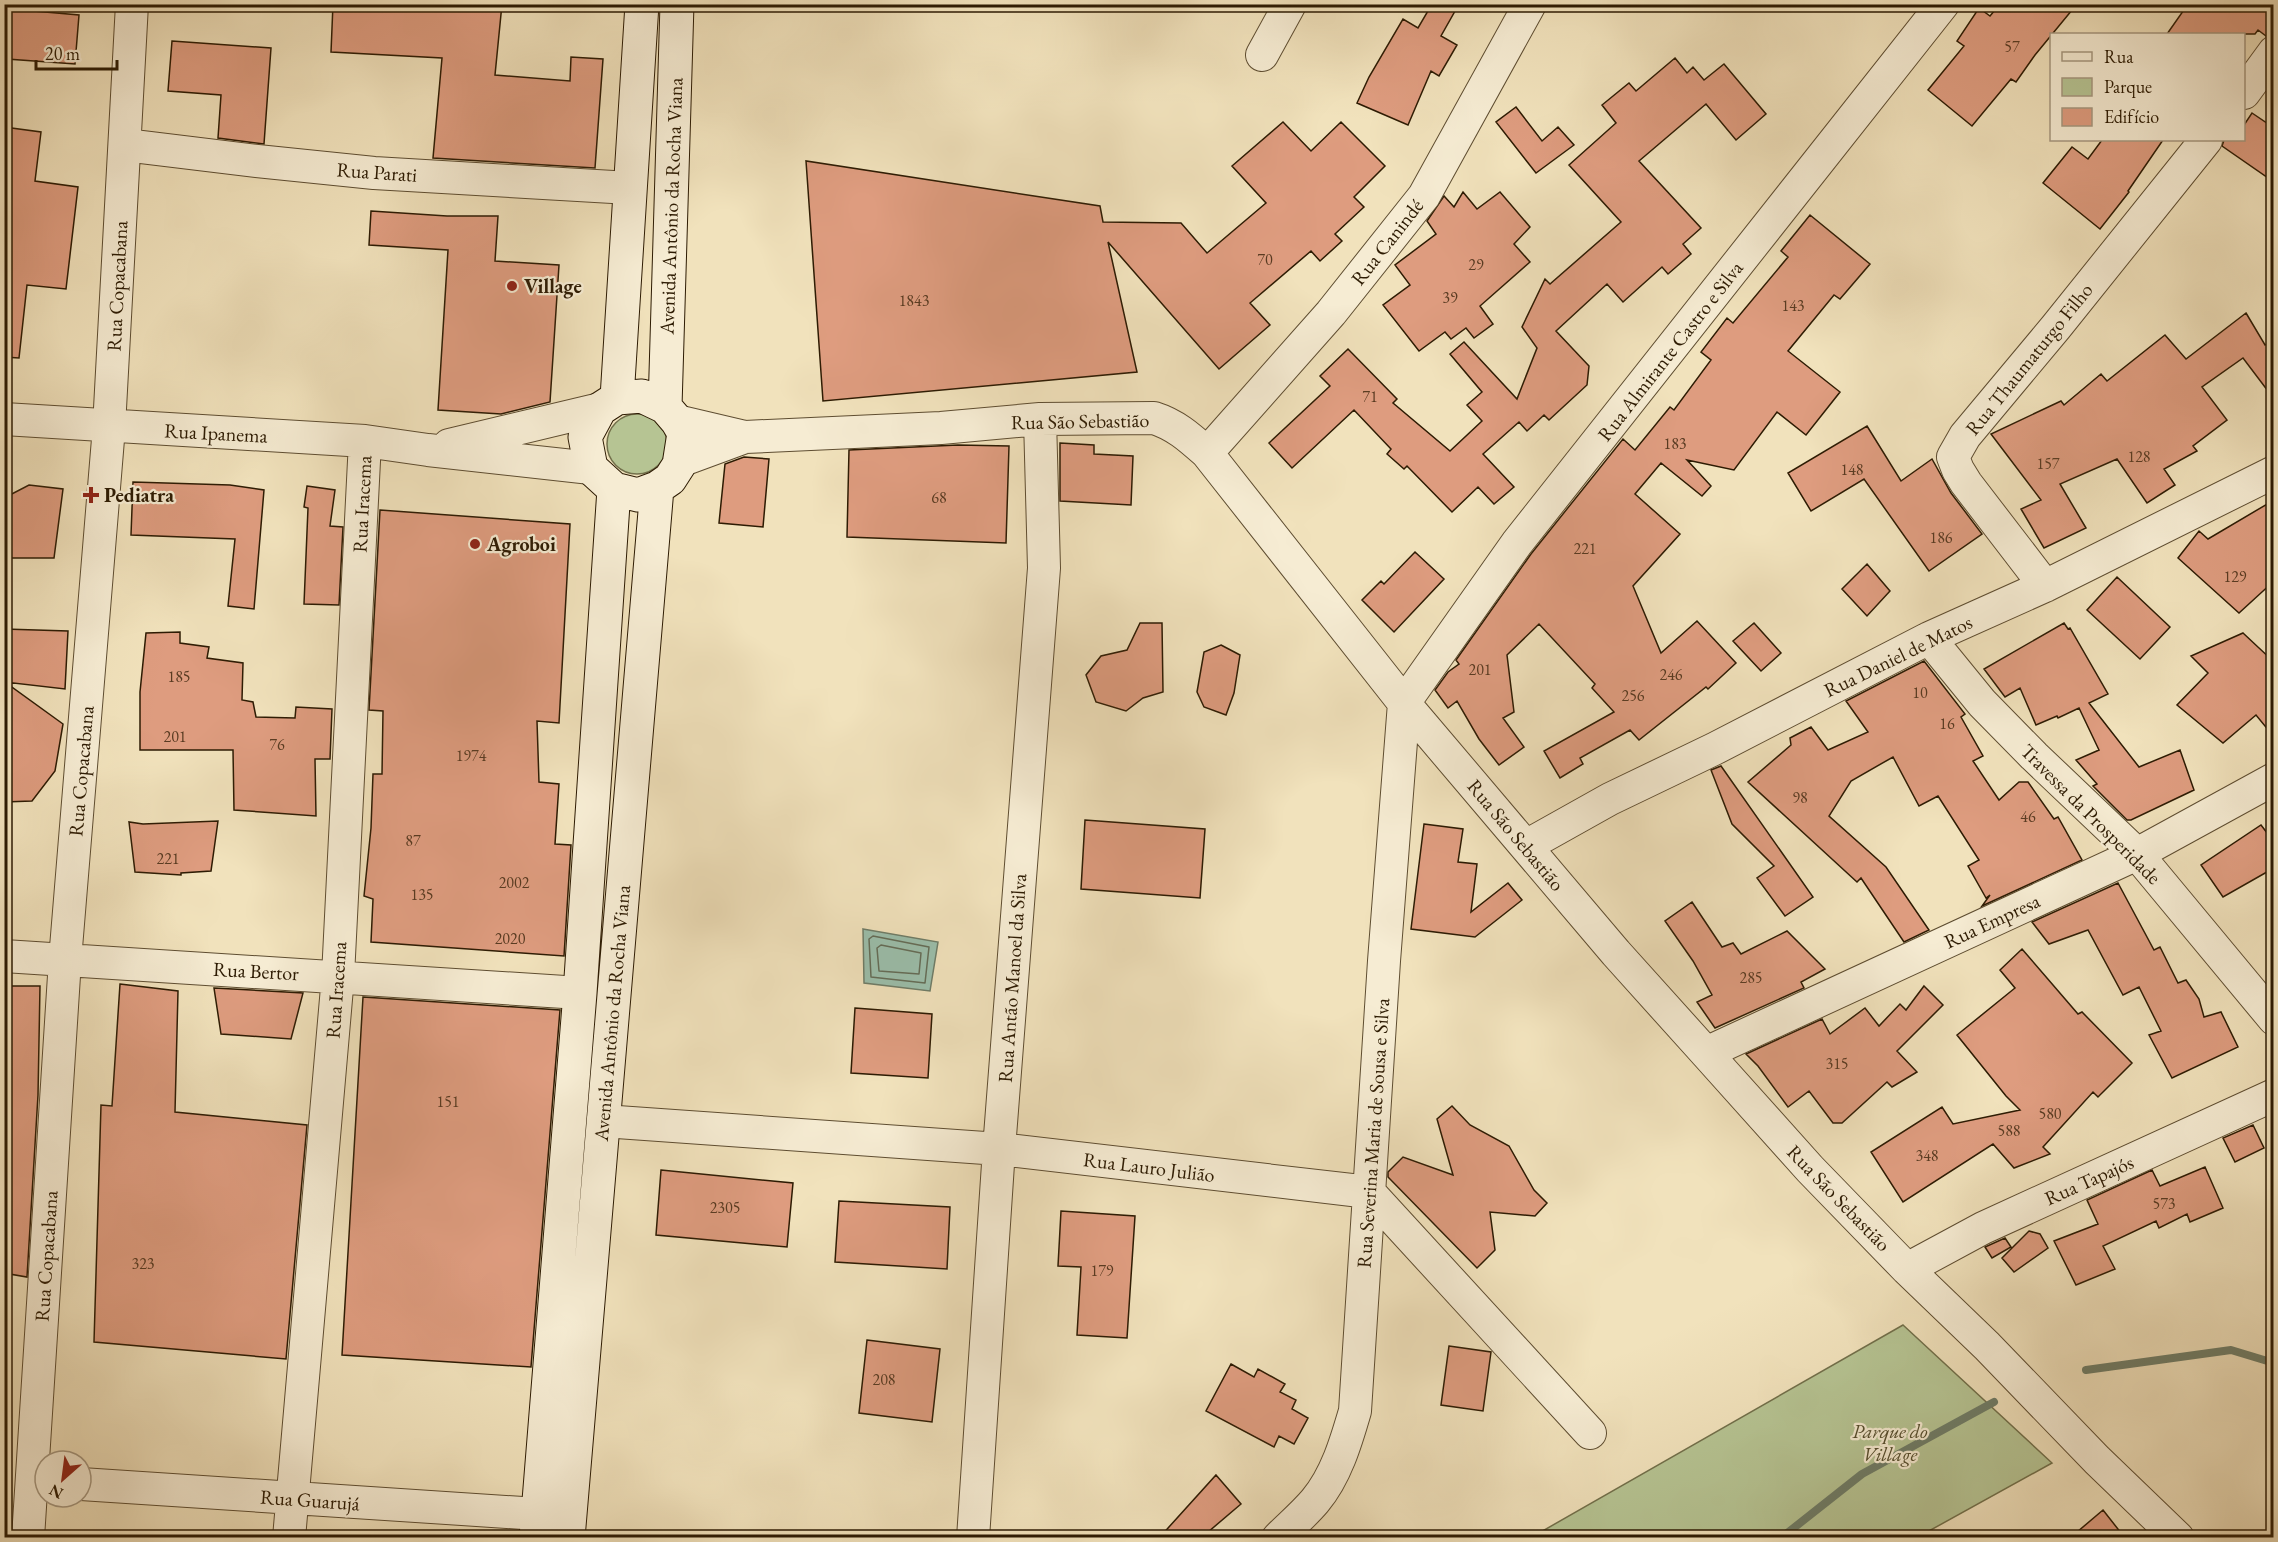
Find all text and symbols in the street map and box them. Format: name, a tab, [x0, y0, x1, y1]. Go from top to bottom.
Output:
scale bar	[36, 33, 117, 71]
legend	[2050, 33, 2245, 141]
house number: 57	[2004, 36, 2020, 57]
text: 20 m	[45, 42, 80, 65]
text: Rua	[2104, 45, 2134, 68]
text: Parque	[2104, 75, 2152, 98]
street label: Avenida Antônio da Rocha Viana	[653, 77, 688, 336]
text: Edifício	[2104, 105, 2159, 128]
street label: Rua Parati	[336, 156, 418, 188]
street label: Rua Canindé	[1345, 193, 1429, 291]
street label: Rua Copacabana	[101, 220, 133, 352]
house number: 70	[1257, 249, 1273, 270]
house number: 29	[1468, 254, 1484, 275]
street label: Rua Almirante Castro e Silva	[1591, 256, 1749, 446]
place label: Village	[524, 273, 582, 299]
street label: Rua Thaumaturgo Filho	[1959, 277, 2099, 441]
marker: Village	[505, 279, 519, 293]
house number: 39	[1442, 287, 1458, 308]
house number: 1843	[899, 290, 930, 311]
house number: 143	[1781, 295, 1805, 316]
house number: 71	[1362, 386, 1378, 407]
street label: Rua São Sebastião	[1011, 407, 1150, 435]
street label: Rua Ipanema	[164, 417, 268, 449]
house number: 183	[1663, 433, 1687, 454]
house number: 128	[2127, 446, 2151, 467]
house number: 157	[2036, 453, 2060, 474]
street label: Rua Iracema	[346, 455, 378, 553]
house number: 148	[1840, 459, 1864, 480]
place label: Pediatra	[104, 482, 174, 508]
marker: Pediatra	[82, 486, 100, 504]
house number: 68	[931, 487, 947, 508]
house number: 186	[1929, 527, 1953, 548]
place label: Agroboi	[486, 531, 556, 557]
marker: Agroboi	[468, 537, 482, 551]
house number: 221	[1573, 538, 1597, 559]
house number: 129	[2223, 566, 2247, 587]
street label: Rua Daniel de Matos	[1819, 609, 1977, 703]
house number: 201	[1468, 659, 1492, 680]
house number: 246	[1659, 664, 1683, 685]
house number: 185	[167, 666, 191, 687]
house number: 10	[1912, 682, 1928, 703]
house number: 256	[1621, 685, 1645, 706]
street label: Rua Copacabana	[62, 705, 100, 837]
house number: 16	[1939, 713, 1955, 734]
house number: 201	[163, 726, 187, 747]
house number: 76	[269, 734, 285, 755]
street label: Travessa da Prosperidade	[2015, 738, 2167, 890]
house number: 1974	[456, 745, 487, 766]
street label: Rua São Sebastião	[1462, 774, 1571, 896]
house number: 98	[1792, 787, 1808, 808]
house number: 46	[2020, 806, 2036, 827]
house number: 87	[405, 830, 421, 851]
house number: 221	[156, 848, 180, 869]
house number: 2002	[499, 872, 530, 893]
street label: Rua Antão Manoel da Silva	[992, 873, 1032, 1083]
house number: 135	[410, 884, 434, 905]
street label: Avenida Antônio da Rocha Viana	[588, 884, 636, 1143]
street label: Rua Empresa	[1940, 887, 2044, 955]
house number: 2020	[495, 928, 526, 949]
street label: Rua Iracema	[320, 941, 352, 1039]
street label: Rua Bertor	[212, 956, 300, 986]
house number: 285	[1739, 967, 1763, 988]
street label: Rua Severina Maria de Sousa e Silva	[1351, 997, 1395, 1269]
house number: 315	[1825, 1053, 1849, 1074]
house number: 151	[436, 1091, 460, 1112]
house number: 580	[2038, 1103, 2062, 1124]
house number: 588	[1997, 1120, 2021, 1141]
street label: Rua São Sebastião	[1782, 1139, 1897, 1257]
house number: 348	[1915, 1145, 1939, 1166]
street label: Rua Lauro Julião	[1082, 1146, 1216, 1188]
street label: Rua Tapajós	[2040, 1149, 2138, 1211]
street label: Rua Copacabana	[28, 1190, 64, 1322]
house number: 573	[2152, 1193, 2176, 1214]
house number: 2305	[710, 1197, 740, 1218]
house number: 323	[131, 1253, 155, 1274]
house number: 179	[1090, 1260, 1114, 1281]
house number: 208	[872, 1369, 896, 1390]
park label: Parque do Village	[1852, 1418, 1928, 1467]
north arrow	[33, 1449, 93, 1509]
text: N	[46, 1479, 67, 1504]
street label: Rua Guarujá	[259, 1484, 361, 1516]

